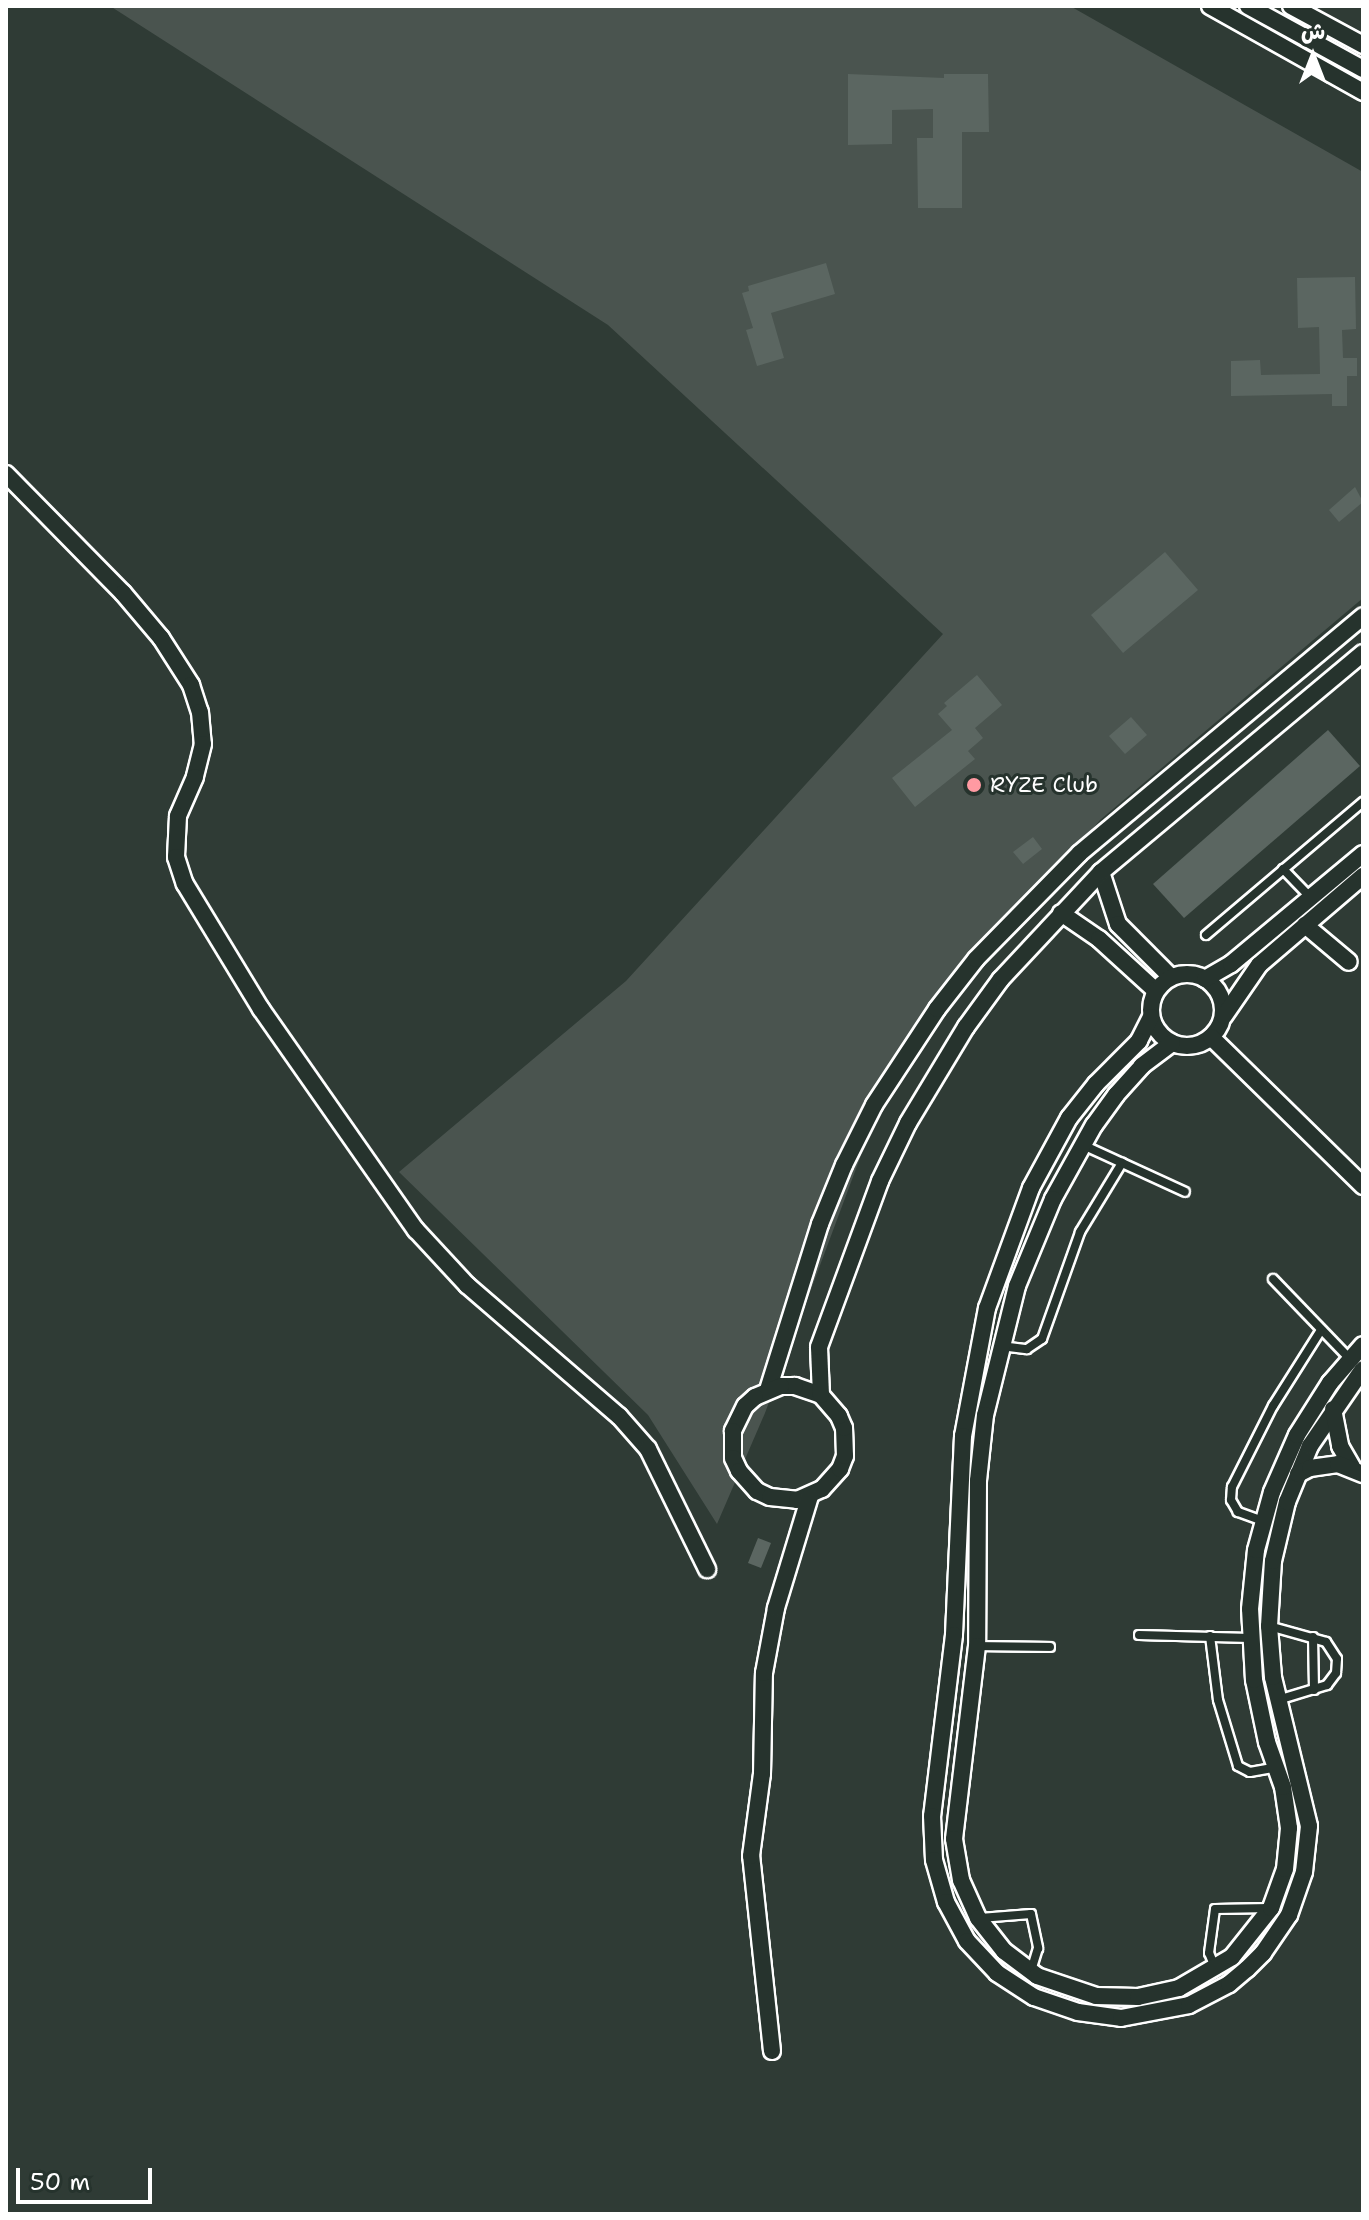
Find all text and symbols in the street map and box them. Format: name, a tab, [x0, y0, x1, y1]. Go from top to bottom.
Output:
north arrow	[1273, 16, 1353, 96]
text: ش	[1301, 17, 1325, 46]
place label: RYZE Club	[990, 772, 1098, 798]
marker: RYZE Club	[965, 776, 983, 794]
scale bar	[20, 2152, 156, 2202]
text: 50 m	[30, 2166, 90, 2198]

